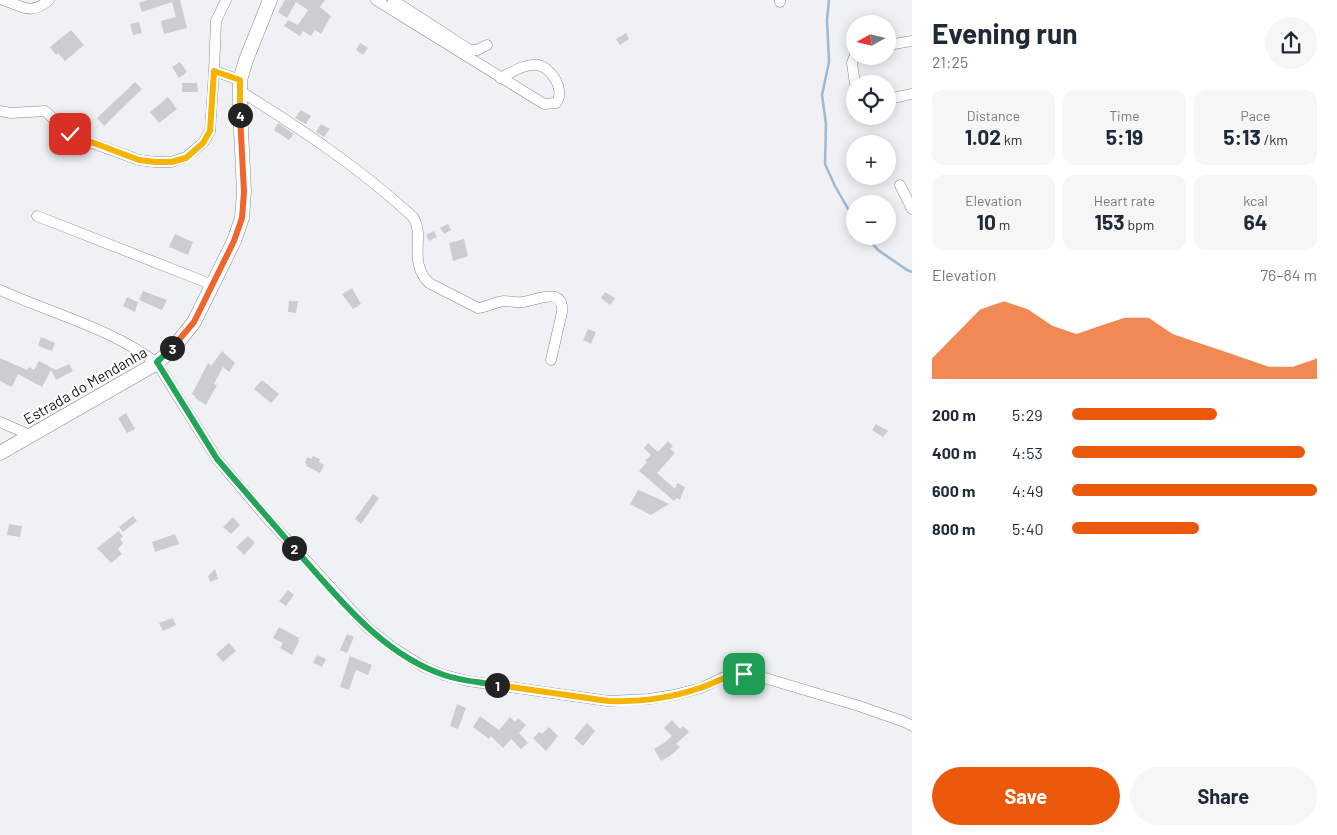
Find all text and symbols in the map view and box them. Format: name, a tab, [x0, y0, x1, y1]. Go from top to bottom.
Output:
north arrow	[846, 15, 896, 65]
map controls	[846, 15, 896, 245]
text: Evening run	[932, 16, 1078, 50]
button: share	[1265, 17, 1317, 69]
text: 21:25	[932, 52, 968, 71]
button: locate	[846, 75, 896, 125]
pin: 4	[228, 102, 252, 128]
text: 4	[236, 107, 245, 124]
text: Distance	[967, 107, 1020, 124]
text: Time	[1109, 107, 1140, 124]
text: Pace	[1240, 107, 1271, 124]
pin	[49, 113, 91, 155]
icon: check	[56, 120, 84, 148]
text: 1.02	[965, 124, 1001, 149]
text: 5:19	[1106, 124, 1143, 149]
text: 5:13	[1223, 124, 1261, 149]
text: km	[1001, 131, 1022, 148]
text: /km	[1261, 131, 1288, 148]
button: +	[846, 135, 896, 185]
text: Elevation	[965, 192, 1022, 209]
text: Heart rate	[1094, 192, 1155, 209]
text: kcal	[1243, 192, 1268, 209]
button: −	[846, 195, 896, 245]
text: 10	[977, 209, 996, 234]
text: 153	[1095, 209, 1125, 234]
text: 64	[1244, 209, 1267, 234]
text: m	[996, 216, 1010, 233]
text: bpm	[1125, 216, 1154, 233]
text: Elevation	[932, 265, 996, 284]
text: 76–84 m	[1260, 265, 1317, 284]
pin: 3	[160, 336, 184, 360]
text: 3	[169, 340, 176, 357]
street label: Estrada do Mendanha	[20, 342, 150, 428]
text: 200 m	[932, 405, 976, 424]
text: 5:29	[1012, 405, 1043, 424]
text: 400 m	[932, 443, 976, 462]
text: 4:53	[1012, 443, 1043, 462]
text: 600 m	[932, 481, 975, 500]
text: 4:49	[1012, 481, 1043, 500]
text: 800 m	[932, 519, 975, 538]
text: 5:40	[1012, 519, 1044, 538]
pin: 2	[282, 536, 306, 560]
text: 2	[291, 540, 298, 557]
pin	[723, 653, 765, 695]
icon: arrive	[730, 660, 758, 688]
pin: 1	[484, 672, 510, 698]
text: 1	[495, 677, 500, 694]
button: Save	[932, 767, 1120, 825]
button: Share	[1130, 767, 1317, 825]

